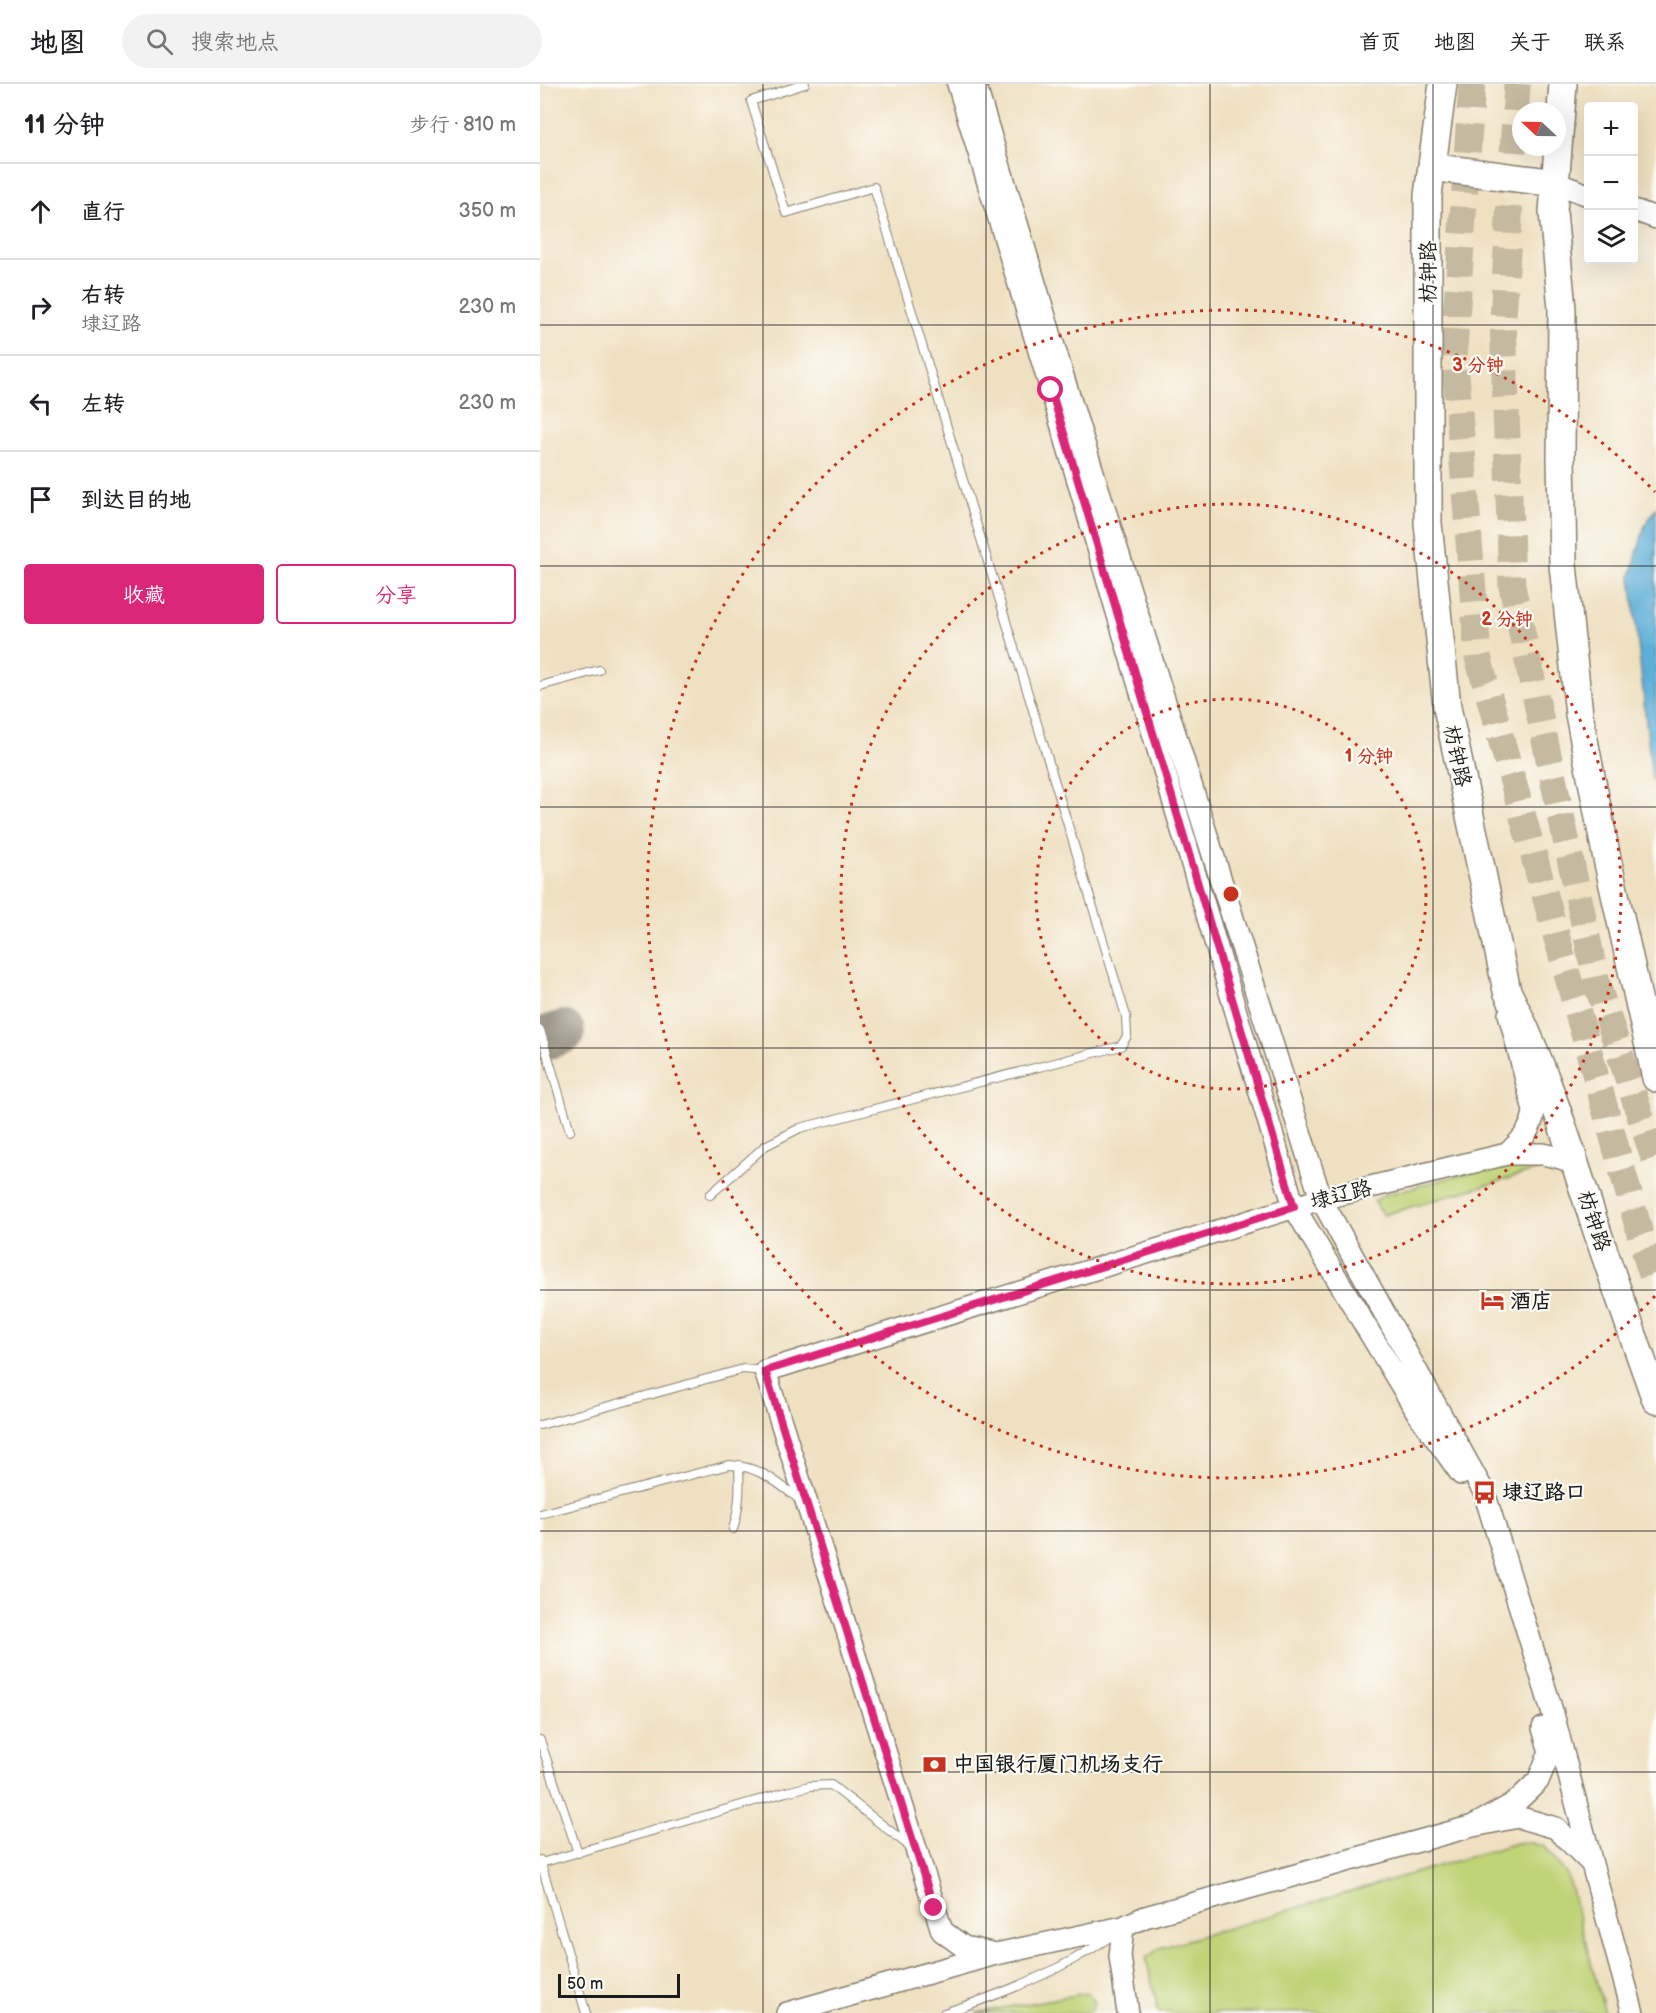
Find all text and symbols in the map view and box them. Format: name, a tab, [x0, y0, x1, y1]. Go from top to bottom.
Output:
search box	[122, 14, 542, 68]
icon: search	[143, 25, 176, 58]
text: 地图	[30, 27, 86, 60]
text: 搜索地点	[191, 29, 279, 56]
text: 首页	[1359, 30, 1401, 55]
text: 地图	[1434, 30, 1476, 55]
text: 关于	[1509, 30, 1551, 55]
text: 联系	[1584, 30, 1626, 55]
north arrow	[1512, 102, 1566, 156]
map controls	[1584, 102, 1638, 264]
button: +	[1584, 102, 1638, 156]
text: 11 分钟	[24, 110, 105, 141]
text: 步行 · 810 m	[410, 113, 516, 137]
button: −	[1584, 156, 1638, 210]
icon: ahead	[24, 195, 57, 228]
text: 直行	[81, 199, 125, 226]
text: 350 m	[459, 199, 516, 223]
button: layers	[1584, 210, 1638, 264]
street label: 枋钟路	[1416, 241, 1441, 304]
text: 右转	[81, 282, 125, 309]
icon: right	[24, 291, 57, 324]
text: 230 m	[459, 295, 516, 319]
text: 埭辽路	[81, 312, 141, 336]
text: 3 分钟	[1452, 355, 1504, 376]
route start	[1037, 376, 1063, 402]
icon: left	[24, 387, 57, 420]
text: 左转	[81, 391, 125, 418]
text: 230 m	[459, 391, 516, 415]
icon: arrive	[24, 483, 57, 516]
text: 到达目的地	[81, 487, 191, 514]
button: 收藏	[24, 564, 264, 624]
button: 分享	[276, 564, 516, 624]
text: 2 分钟	[1481, 609, 1533, 630]
street label: 枋钟路	[1438, 723, 1476, 789]
text: 1 分钟	[1345, 746, 1393, 767]
centre of rings	[1221, 884, 1241, 904]
street label: 埭辽路	[1307, 1175, 1375, 1215]
street label: 枋钟路	[1572, 1187, 1616, 1255]
hotel icon: 酒店	[1479, 1288, 1505, 1314]
place label: 酒店	[1510, 1289, 1552, 1314]
bus stop icon: 埭辽路口	[1471, 1479, 1497, 1505]
place label: 埭辽路口	[1502, 1480, 1586, 1505]
bank icon: 中国银行厦门机场支行	[922, 1751, 948, 1777]
place label: 中国银行厦门机场支行	[953, 1752, 1163, 1777]
route end	[920, 1894, 946, 1920]
scale bar	[558, 1971, 680, 1998]
text: 50 m	[567, 1975, 603, 1994]

